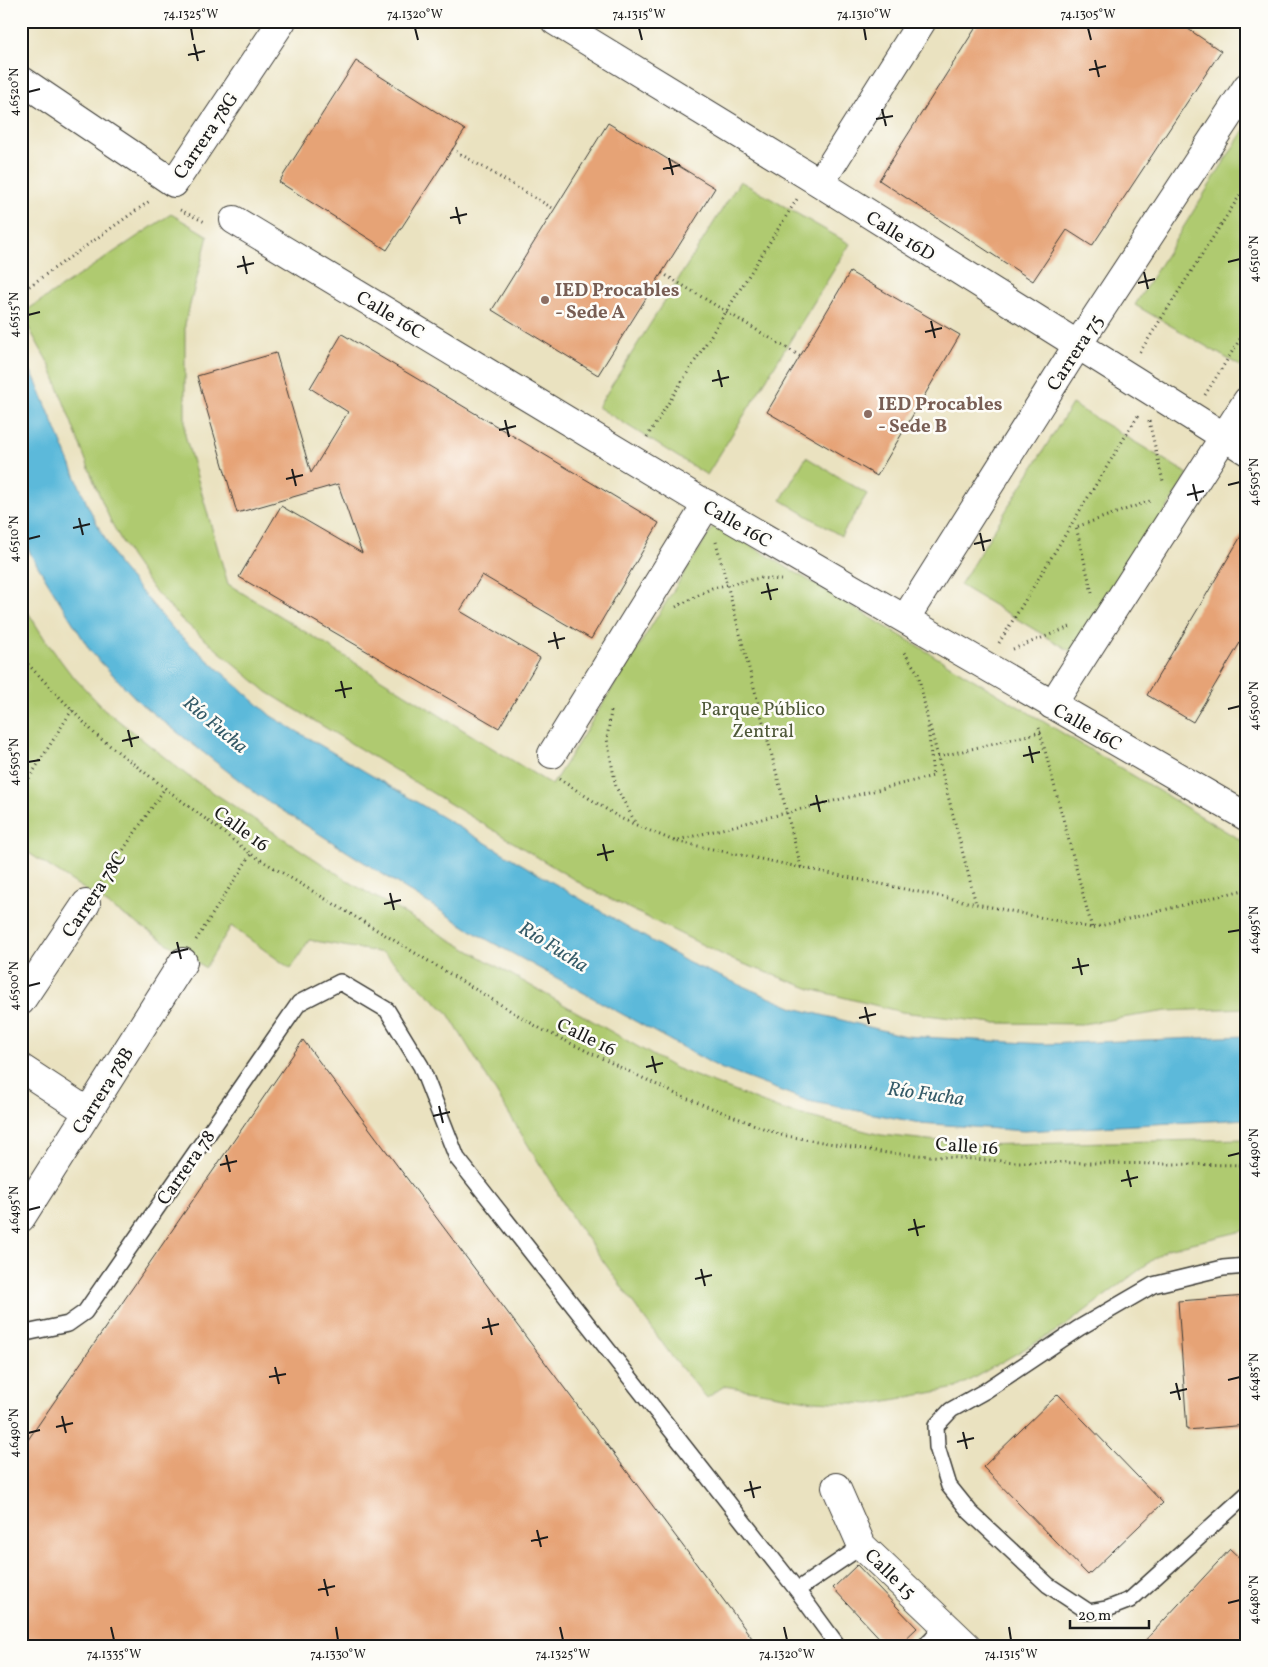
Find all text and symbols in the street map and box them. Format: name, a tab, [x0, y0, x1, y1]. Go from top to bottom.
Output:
text: 74.1325°W	[164, 7, 218, 23]
text: 74.1320°W	[387, 7, 443, 23]
text: 74.1315°W	[613, 7, 665, 23]
text: 74.1310°W	[837, 7, 891, 23]
text: 74.1305°W	[1060, 7, 1116, 23]
text: 4.6520°N	[7, 68, 23, 116]
street label: Carrera 78G	[168, 87, 245, 185]
street label: Calle 16D	[860, 205, 940, 268]
text: 4.6510°N	[1247, 235, 1263, 282]
place label: IED Procables - Sede A	[555, 278, 680, 326]
street label: Calle 16C	[351, 285, 429, 346]
text: 4.6515°N	[7, 292, 23, 338]
marker: IED Procables - Sede A	[539, 294, 551, 306]
street label: Carrera 75	[1041, 310, 1110, 396]
place label: IED Procables - Sede B	[878, 392, 1003, 440]
marker: IED Procables - Sede B	[862, 408, 874, 420]
text: 4.6505°N	[1247, 458, 1263, 506]
street label: Calle 16C	[698, 495, 776, 555]
text: 4.6510°N	[7, 515, 23, 562]
text: 4.6500°N	[1247, 681, 1263, 731]
water label: Río Fucha	[176, 690, 253, 761]
park label: Parque Público Zentral	[701, 697, 825, 745]
street label: Calle 16C	[1048, 698, 1126, 758]
text: 4.6505°N	[7, 738, 23, 786]
street label: Calle 16	[208, 801, 274, 859]
street label: Carrera 78C	[56, 847, 133, 943]
text: 4.6495°N	[1247, 906, 1263, 954]
water label: Río Fucha	[513, 915, 593, 980]
text: 4.6500°N	[7, 961, 23, 1011]
street label: Calle 16	[552, 1012, 620, 1063]
street label: Carrera 78B	[67, 1043, 141, 1140]
water label: Río Fucha	[886, 1076, 966, 1114]
street label: Carrera 78	[151, 1125, 222, 1211]
text: 4.6490°N	[1247, 1128, 1263, 1178]
street label: Calle 16	[935, 1132, 999, 1162]
text: 4.6495°N	[7, 1186, 23, 1234]
text: 4.6485°N	[1247, 1353, 1263, 1401]
text: 4.6490°N	[7, 1408, 23, 1458]
street label: Calle 15	[858, 1543, 921, 1606]
text: 4.6480°N	[1247, 1575, 1263, 1625]
scale bar	[1070, 1597, 1149, 1629]
text: 20 m	[1078, 1606, 1111, 1627]
text: 74.1335°W	[87, 1647, 141, 1663]
text: 74.1330°W	[310, 1647, 366, 1663]
text: 74.1325°W	[536, 1647, 590, 1663]
text: 74.1320°W	[759, 1647, 815, 1663]
text: 74.1315°W	[985, 1647, 1037, 1663]

